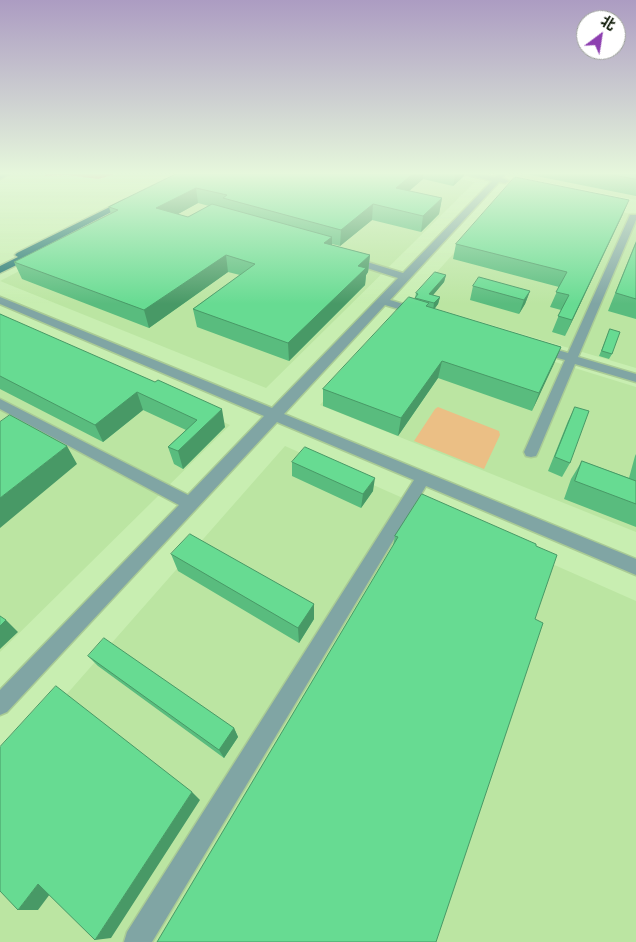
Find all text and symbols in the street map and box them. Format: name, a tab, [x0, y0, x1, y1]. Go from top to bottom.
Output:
north arrow	[576, 10, 626, 60]
text: 北	[598, 13, 618, 33]

